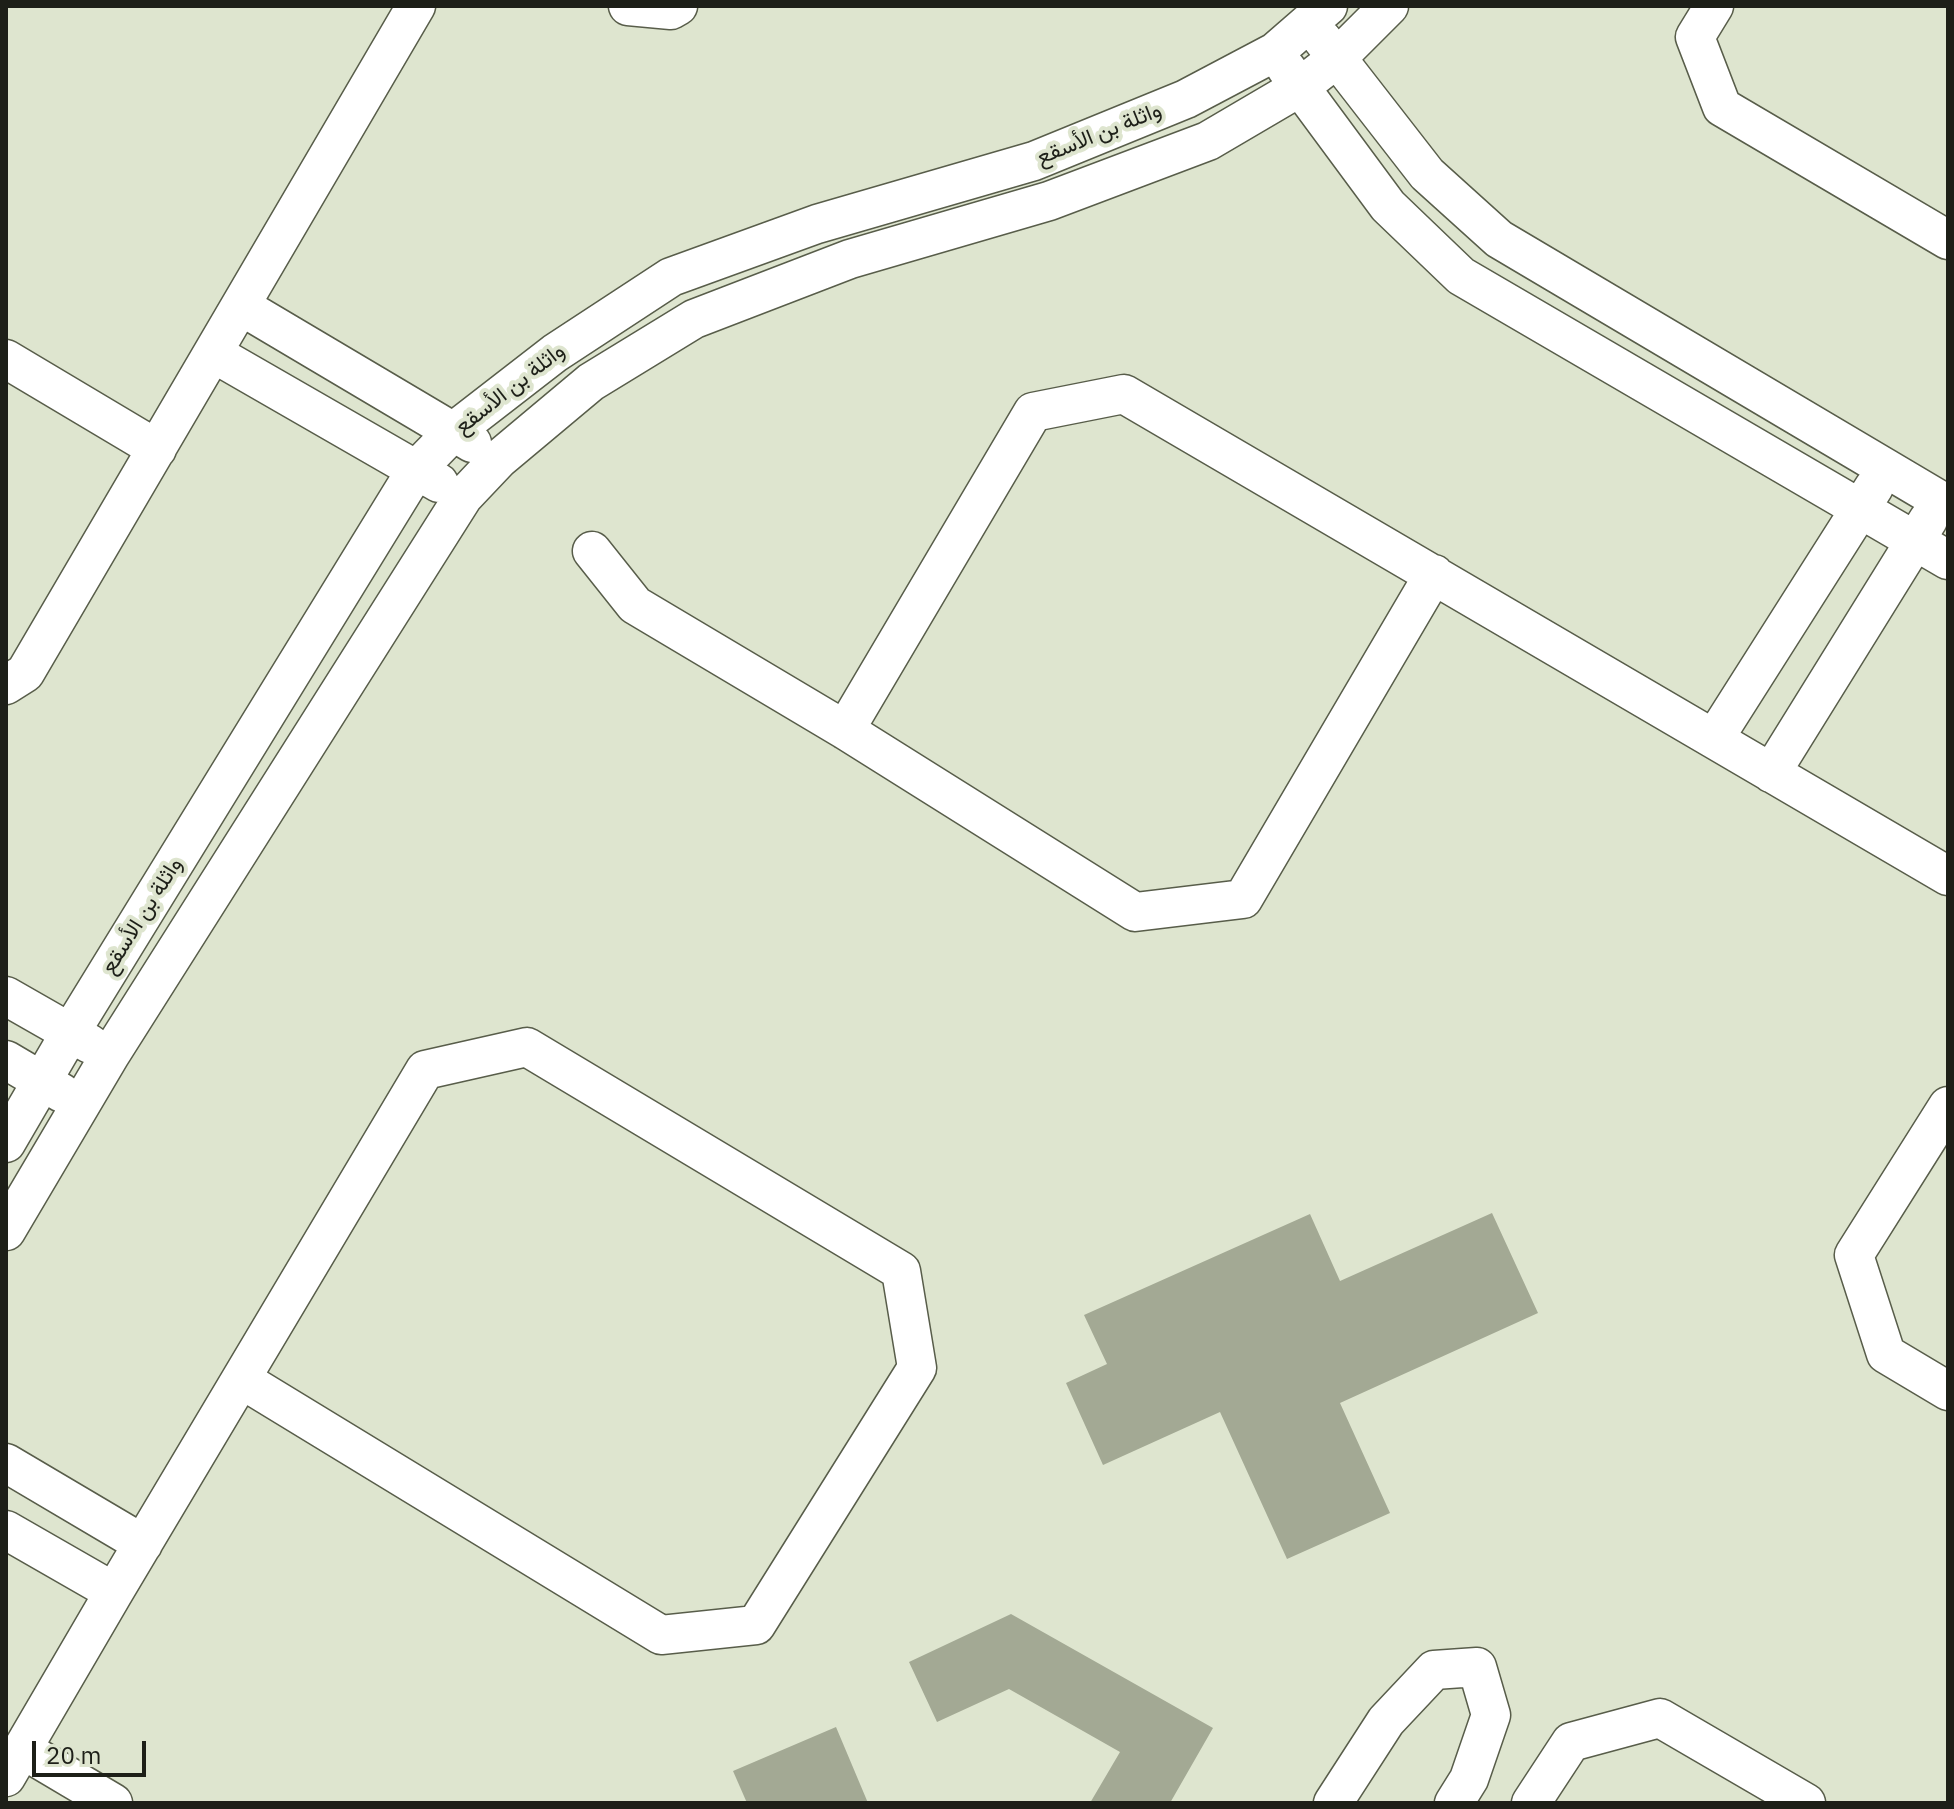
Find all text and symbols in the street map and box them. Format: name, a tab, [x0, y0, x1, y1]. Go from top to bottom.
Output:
street label: واثلة بن الأسقع	[1033, 97, 1165, 171]
street label: واثلة بن الأسقع	[450, 338, 570, 440]
street label: واثلة بن الأسقع	[96, 853, 188, 979]
scale bar	[36, 1725, 150, 1775]
text: 20 m	[46, 1739, 101, 1771]

